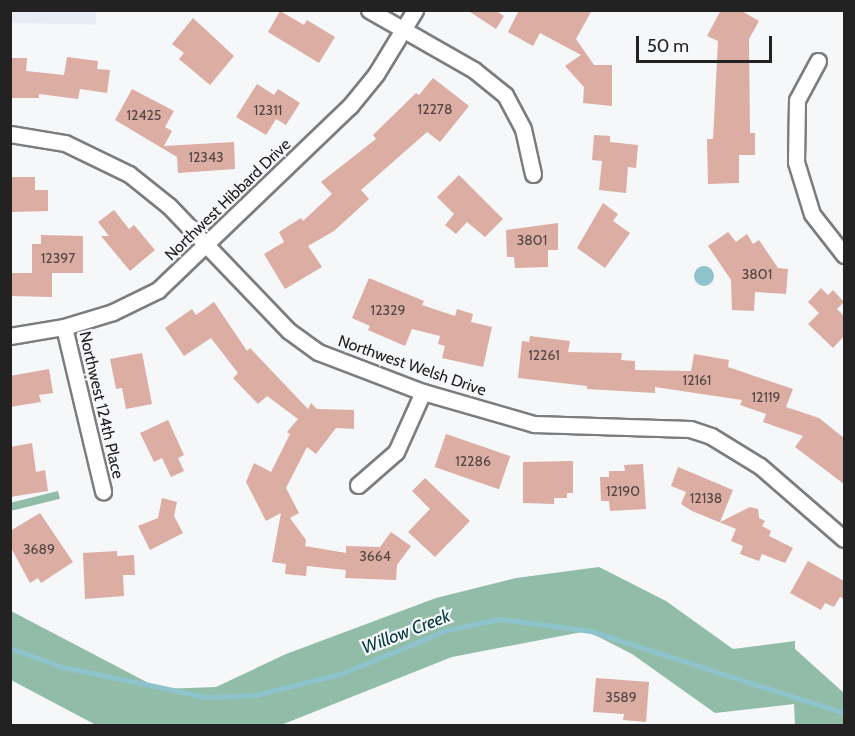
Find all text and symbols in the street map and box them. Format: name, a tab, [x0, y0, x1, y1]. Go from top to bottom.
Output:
scale bar	[639, 24, 776, 62]
text: 50 m	[647, 35, 689, 57]
house number: 12278	[418, 101, 452, 117]
house number: 12311	[254, 102, 282, 118]
house number: 12425	[127, 107, 161, 123]
street label: Northwest Hibbard Drive	[161, 135, 295, 265]
house number: 12343	[188, 149, 224, 165]
house number: 3801	[517, 232, 547, 248]
house number: 12397	[41, 250, 75, 266]
house number: 3801	[742, 266, 772, 282]
house number: 12329	[371, 302, 405, 318]
street label: Northwest 124th Place	[75, 329, 127, 481]
street label: Northwest Welsh Drive	[335, 332, 489, 400]
house number: 12261	[528, 347, 560, 363]
house number: 12161	[683, 372, 711, 388]
house number: 12119	[752, 389, 780, 405]
house number: 12286	[455, 453, 491, 469]
house number: 12190	[606, 483, 640, 499]
house number: 12138	[690, 490, 722, 506]
house number: 3689	[23, 541, 55, 557]
house number: 3664	[359, 548, 391, 564]
water label: Willow Creek	[359, 605, 453, 659]
house number: 3589	[605, 689, 637, 705]

